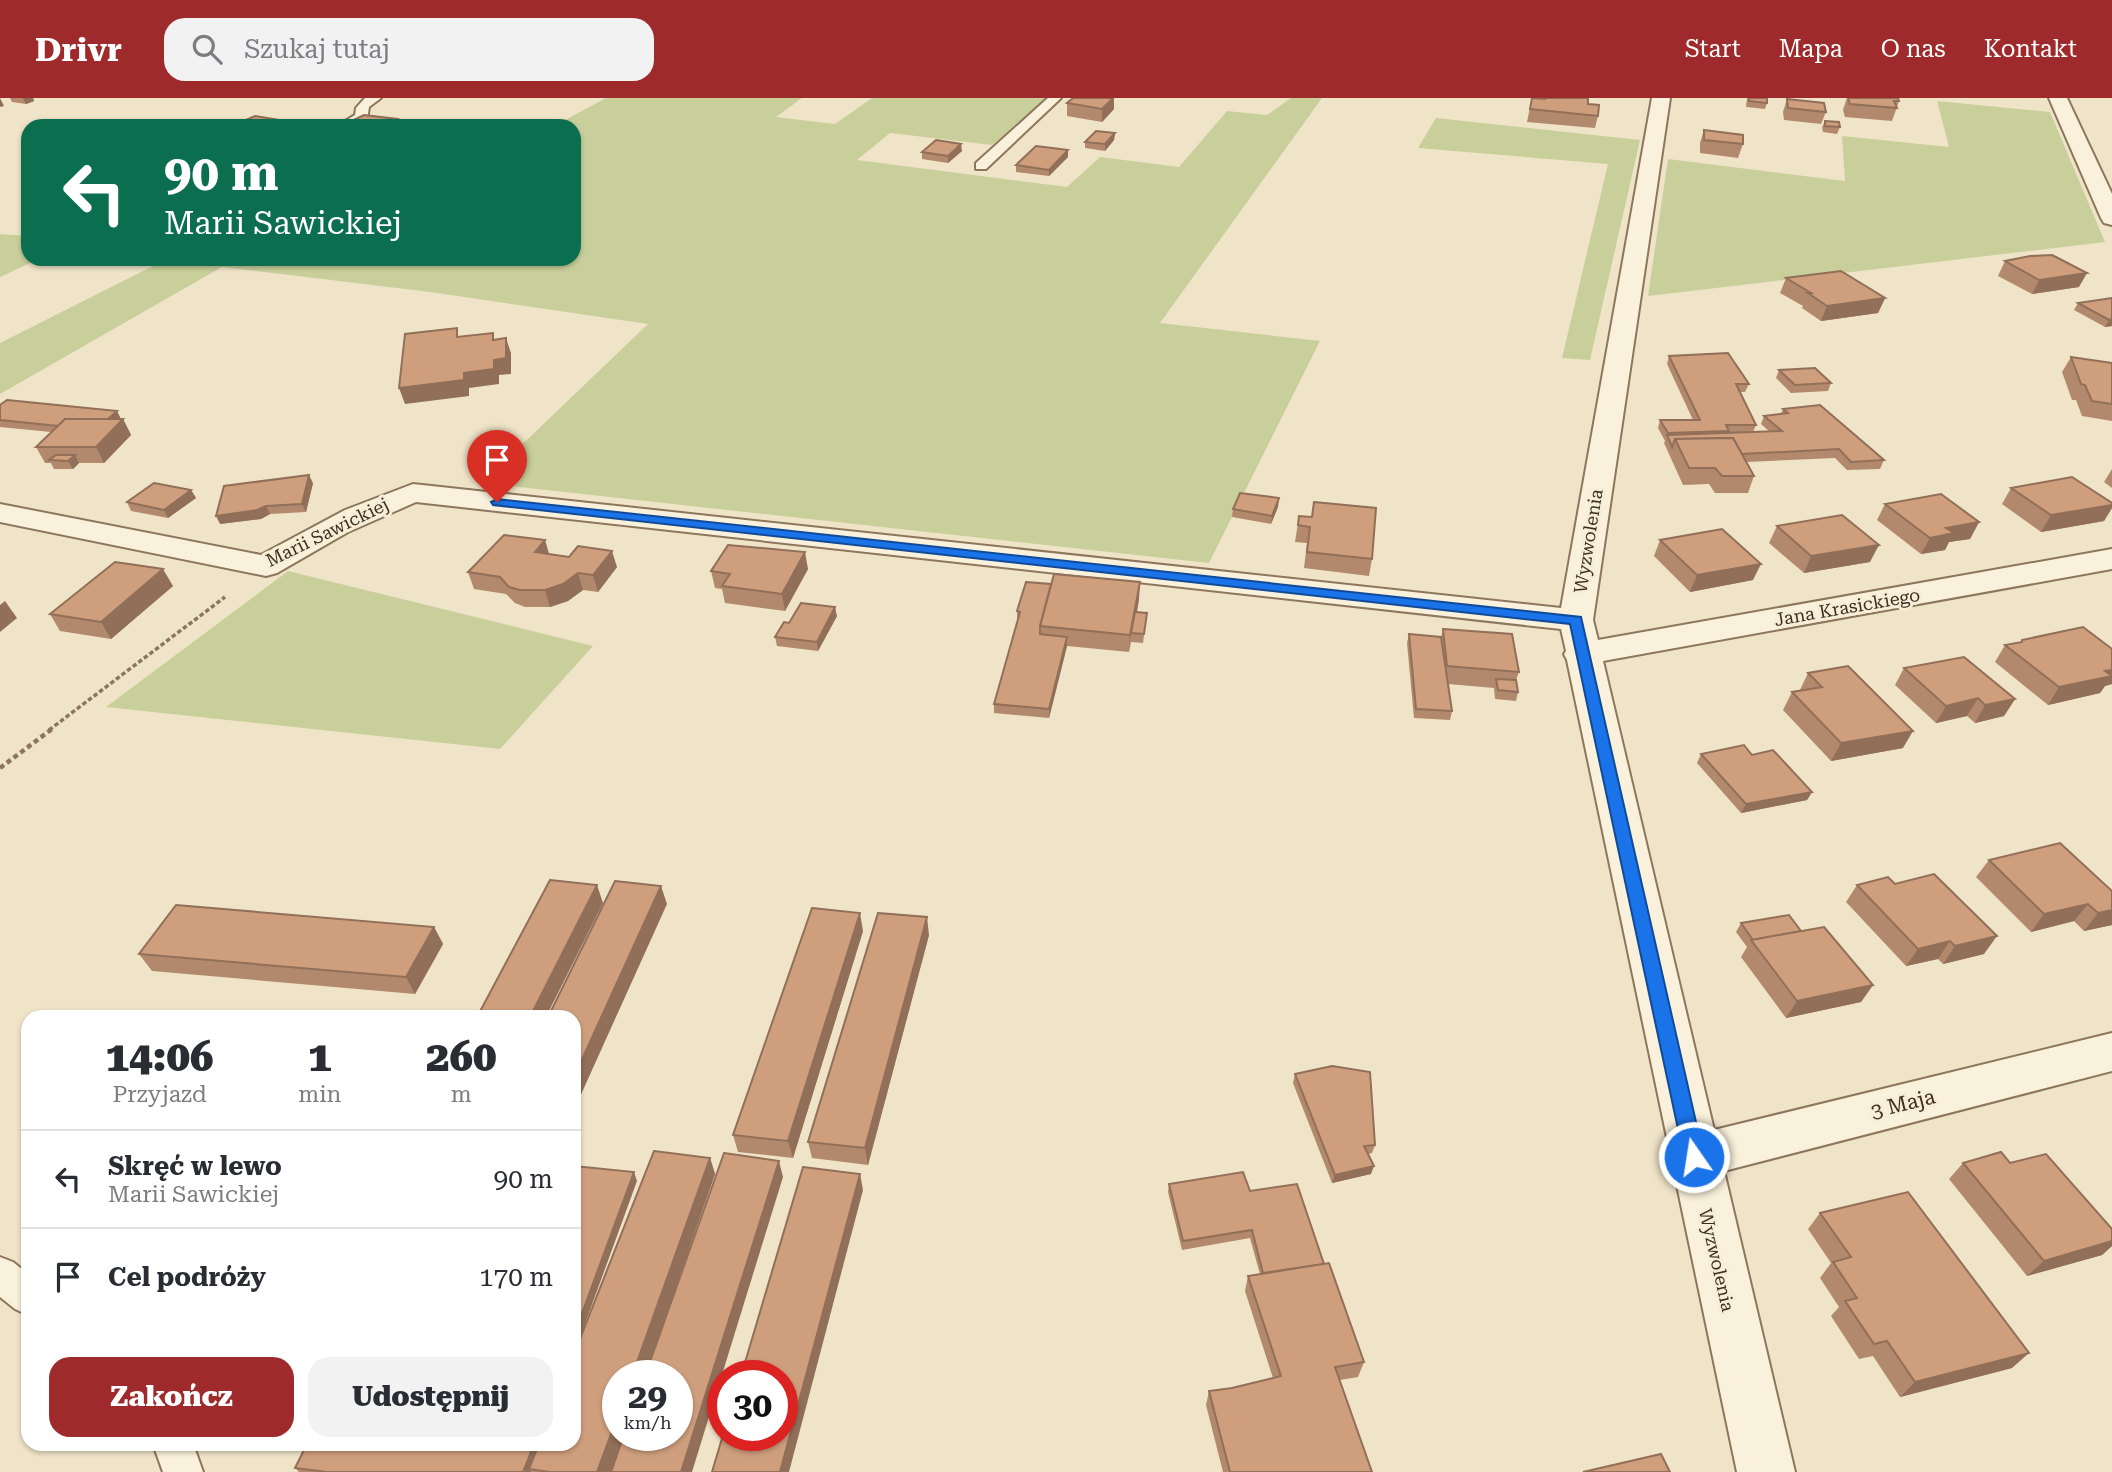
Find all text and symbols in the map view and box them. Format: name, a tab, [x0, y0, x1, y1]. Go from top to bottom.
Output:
search box	[164, 18, 654, 81]
text: Drivr	[35, 30, 122, 69]
icon: search	[188, 30, 226, 68]
text: Szukaj tutaj	[244, 34, 390, 64]
text: Start	[1685, 35, 1741, 63]
text: Mapa	[1779, 35, 1843, 63]
text: O nas	[1881, 35, 1946, 63]
text: Kontakt	[1984, 35, 2077, 63]
text: 90 m	[164, 145, 279, 202]
icon: left	[49, 147, 140, 238]
text: Marii Sawickiej	[164, 204, 402, 242]
pin	[467, 430, 527, 502]
icon: arrive	[478, 441, 516, 479]
street label: Wyzwolenia	[1569, 487, 1607, 595]
street label: Marii Sawickiej	[262, 493, 392, 571]
street label: Jana Krasickiego	[1772, 584, 1922, 630]
text: 14:06	[106, 1032, 214, 1081]
text: 1	[308, 1032, 332, 1081]
text: 260	[426, 1032, 496, 1081]
text: Przyjazd	[112, 1081, 207, 1108]
text: min	[298, 1081, 341, 1108]
text: m	[451, 1081, 472, 1108]
street label: 3 Maja	[1868, 1084, 1938, 1124]
position arrow	[1657, 1120, 1731, 1194]
text: Skręć w lewo	[108, 1151, 282, 1181]
icon: left	[49, 1160, 87, 1198]
text: 90 m	[494, 1164, 553, 1194]
text: Marii Sawickiej	[108, 1181, 279, 1208]
street label: Wyzwolenia	[1695, 1206, 1739, 1314]
icon: arrive	[49, 1258, 87, 1296]
text: Cel podróży	[108, 1262, 266, 1292]
text: 170 m	[479, 1262, 553, 1292]
button: Zakończ	[49, 1357, 294, 1437]
button: Udostępnij	[308, 1357, 553, 1437]
speed limit sign: 30	[707, 1360, 798, 1451]
text: 29	[628, 1376, 667, 1417]
text: km/h	[623, 1412, 672, 1433]

